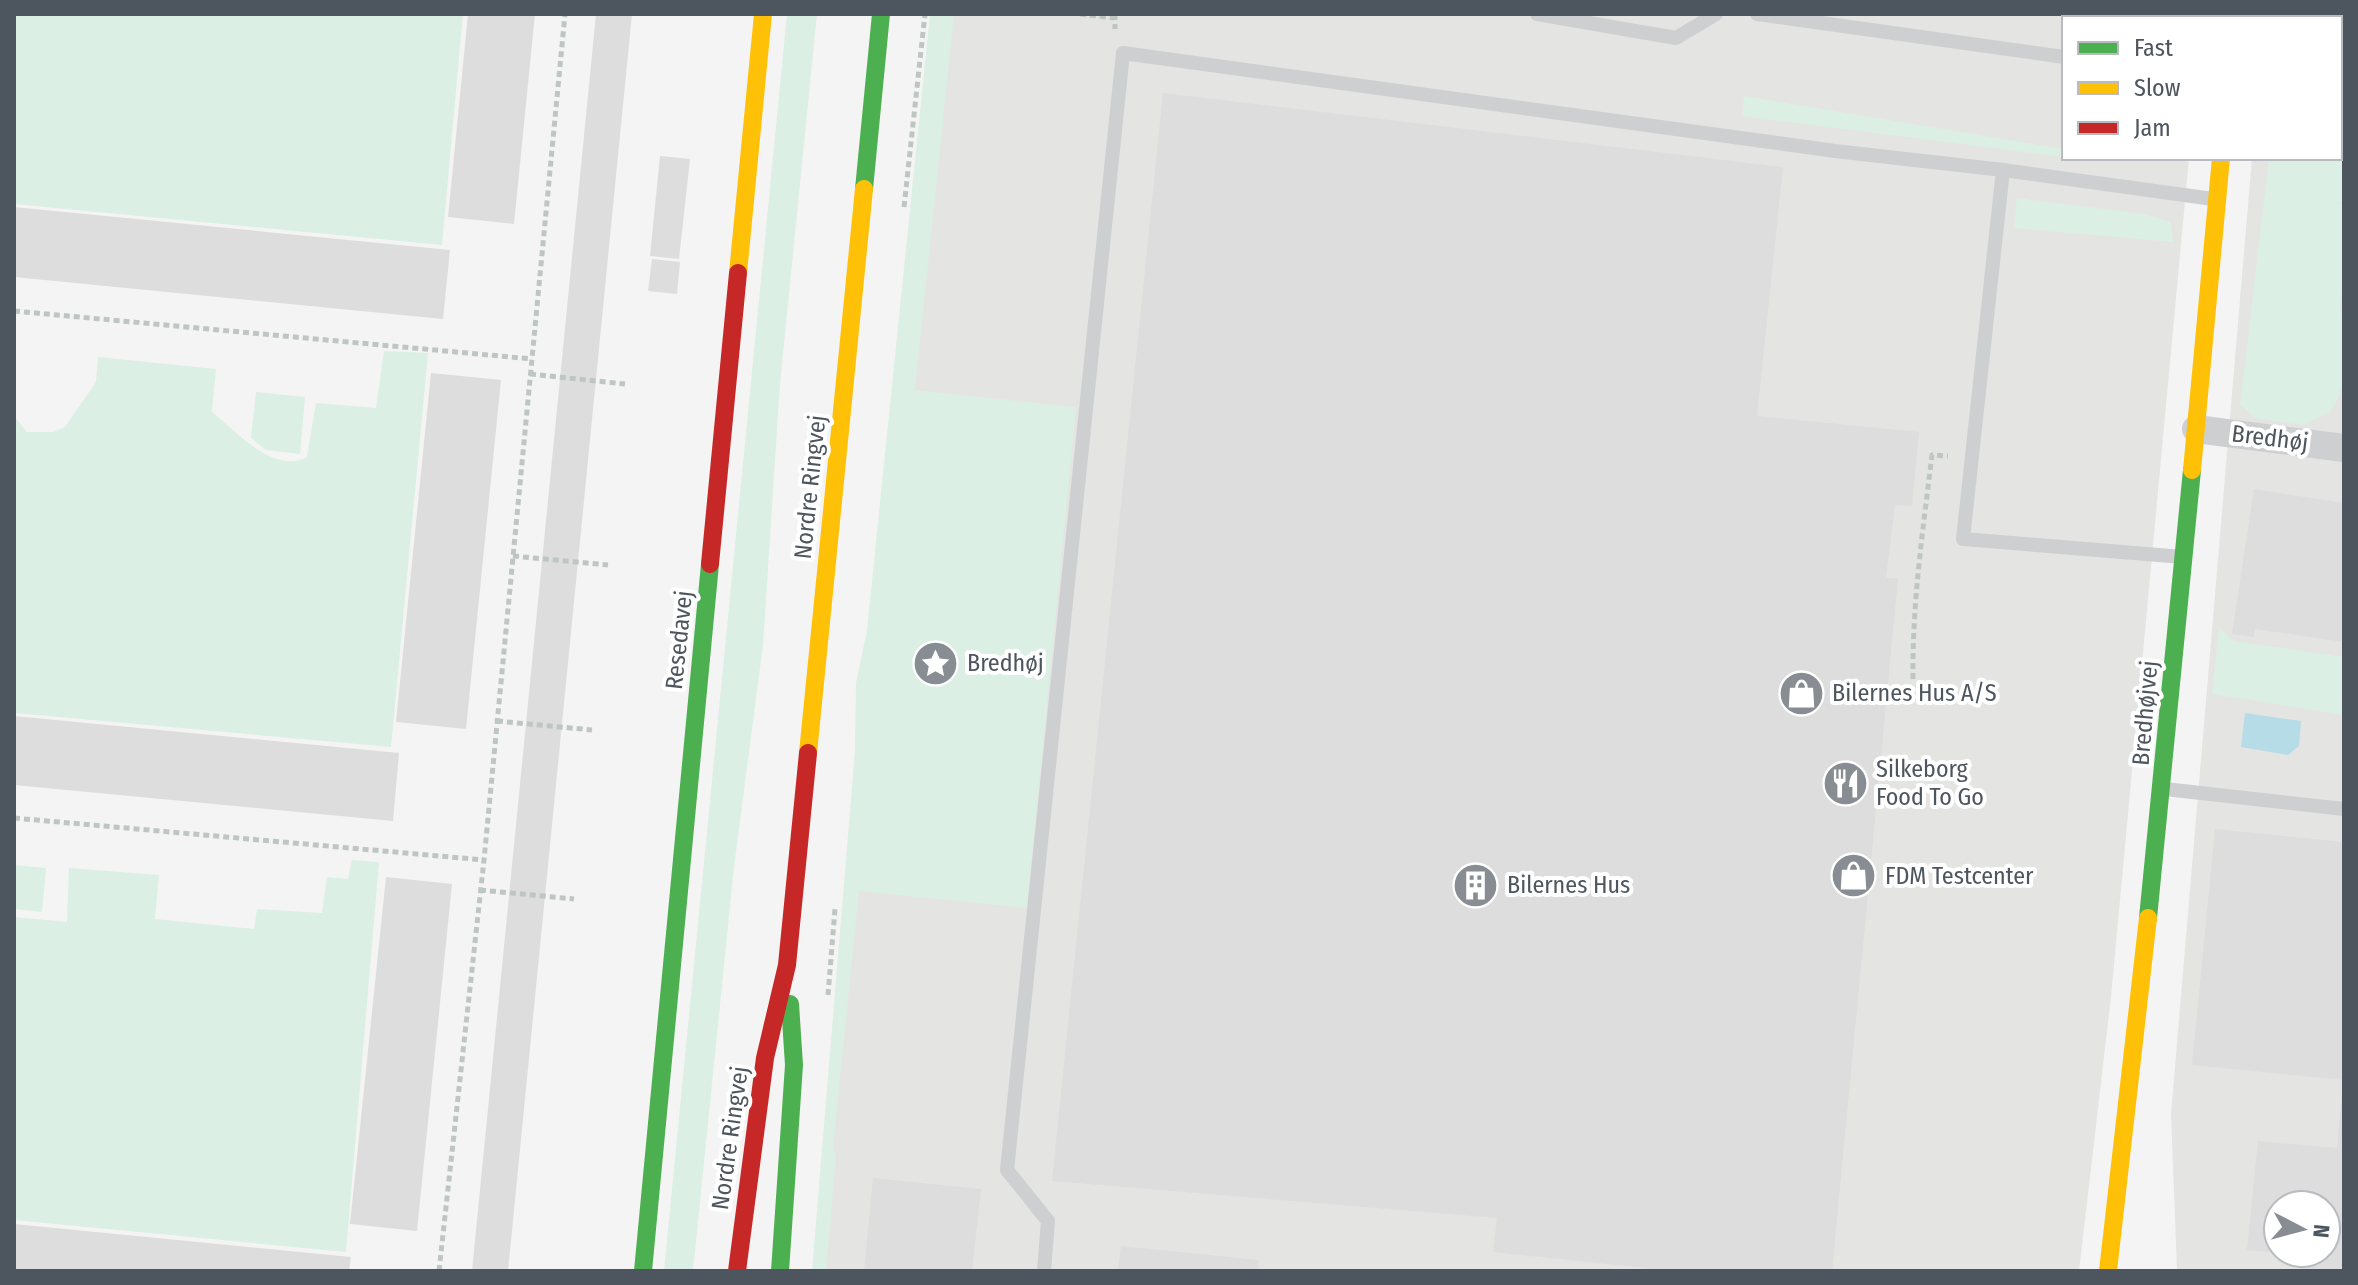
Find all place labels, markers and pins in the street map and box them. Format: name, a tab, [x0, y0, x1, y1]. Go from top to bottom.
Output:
place icon: Bredhøj	[912, 639, 960, 687]
place label: Bredhøj	[967, 649, 1044, 677]
shop icon: Bilernes Hus A/S	[1777, 669, 1825, 717]
place label: Bilernes Hus A/S	[1832, 679, 1997, 707]
place label: Silkeborg Food To Go	[1876, 755, 1984, 811]
restaurant icon: Silkeborg Food To Go	[1821, 759, 1869, 807]
shop icon: FDM Testcenter	[1830, 852, 1878, 900]
building icon: Bilernes Hus	[1452, 861, 1500, 909]
place label: FDM Testcenter	[1885, 862, 2034, 890]
place label: Bilernes Hus	[1507, 871, 1630, 899]

